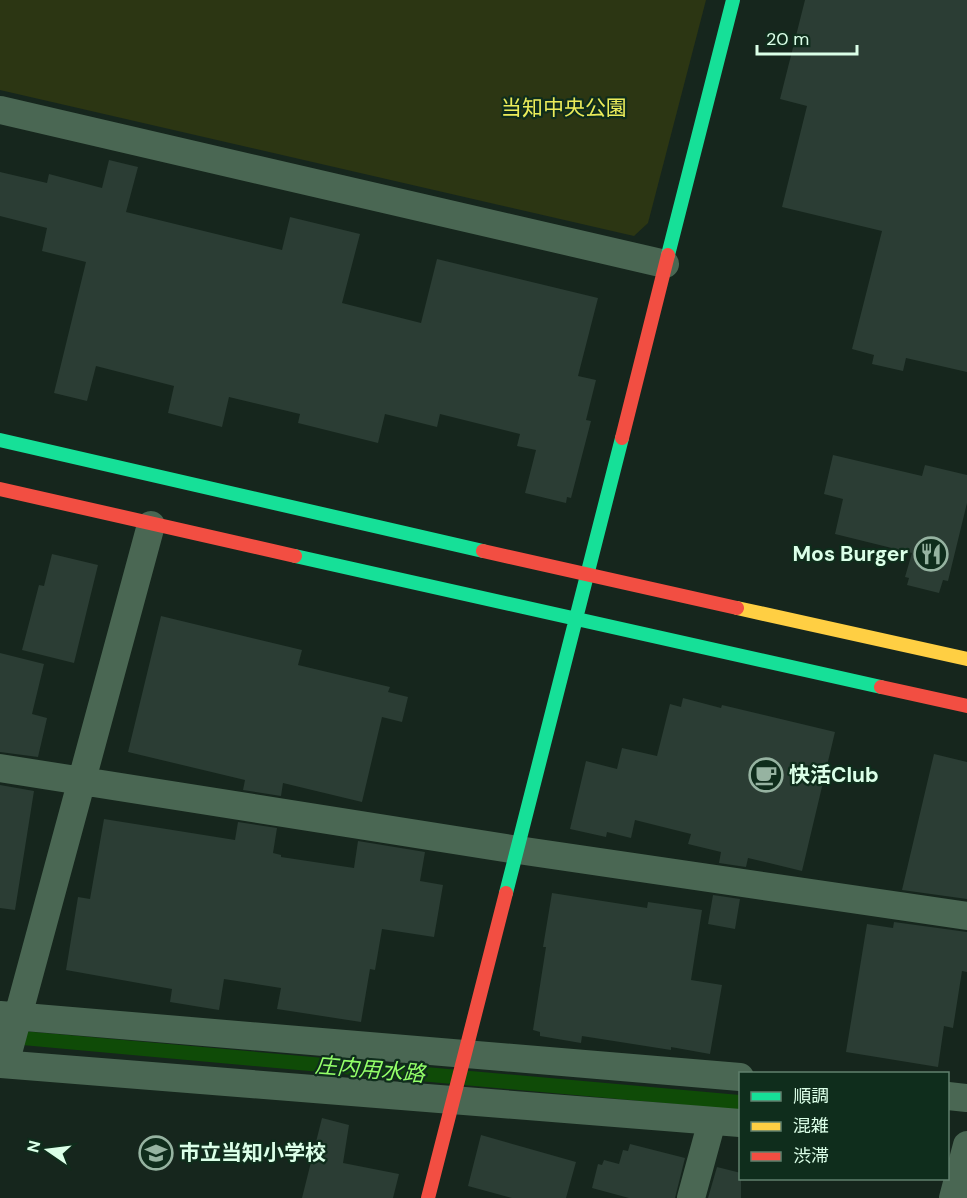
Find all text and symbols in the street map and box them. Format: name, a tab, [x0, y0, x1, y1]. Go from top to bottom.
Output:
scale bar	[757, 18, 858, 56]
text: 20 m	[766, 27, 809, 51]
park label: 当知中央公園	[501, 94, 627, 122]
restaurant icon: Mos Burger	[913, 536, 949, 572]
place label: Mos Burger	[792, 540, 908, 568]
cafe icon: 快活Club	[748, 757, 784, 793]
place label: 快活Club	[789, 761, 879, 789]
water label: 庄内用水路	[314, 1050, 428, 1089]
legend	[739, 1072, 949, 1180]
text: 順調	[793, 1084, 829, 1108]
text: 混雑	[793, 1114, 829, 1138]
north arrow	[18, 1120, 78, 1180]
school or university icon: 市立当知小学校	[138, 1135, 174, 1171]
text: N	[22, 1138, 46, 1155]
place label: 市立当知小学校	[179, 1139, 326, 1167]
text: 渋滞	[793, 1144, 829, 1168]

